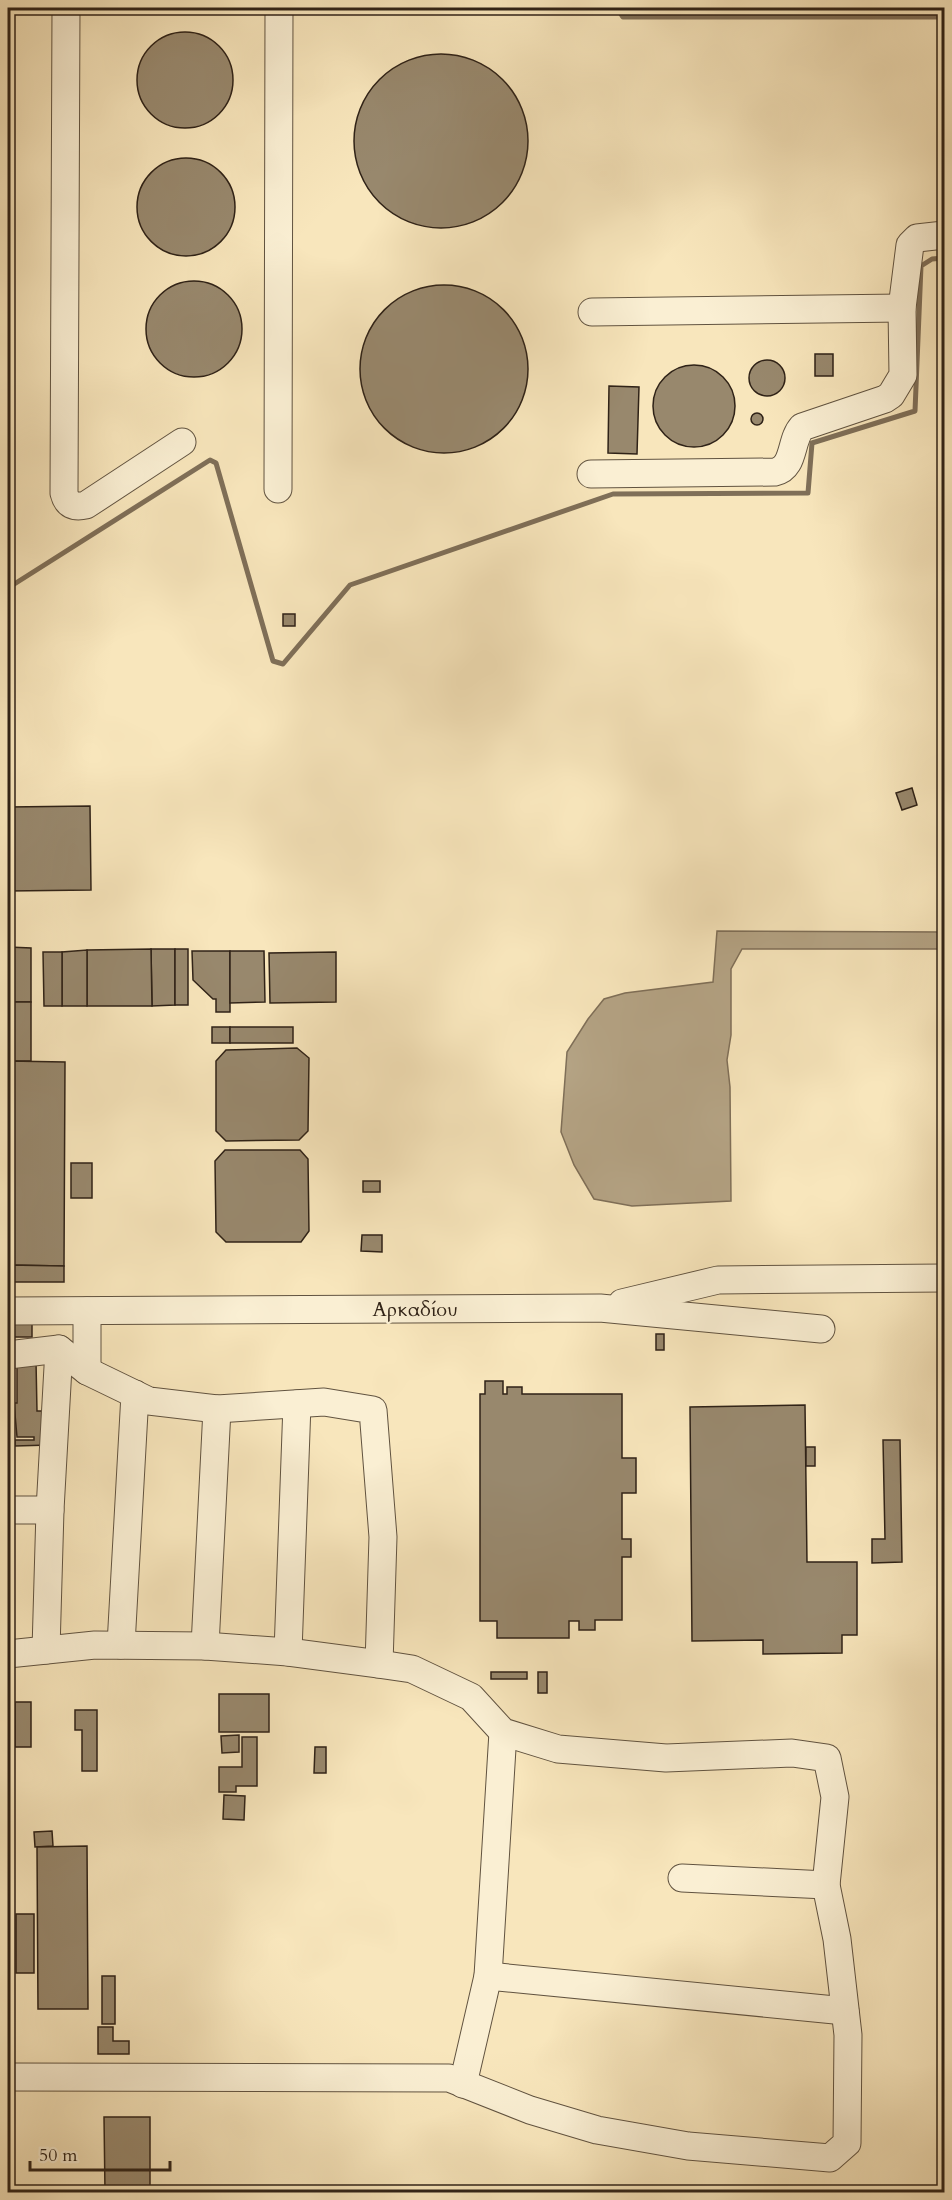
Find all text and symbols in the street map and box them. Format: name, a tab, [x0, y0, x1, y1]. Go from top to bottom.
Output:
street label: Αρκαδίου	[372, 1296, 458, 1323]
scale bar	[30, 2134, 170, 2172]
text: 50 m	[39, 2143, 78, 2168]

